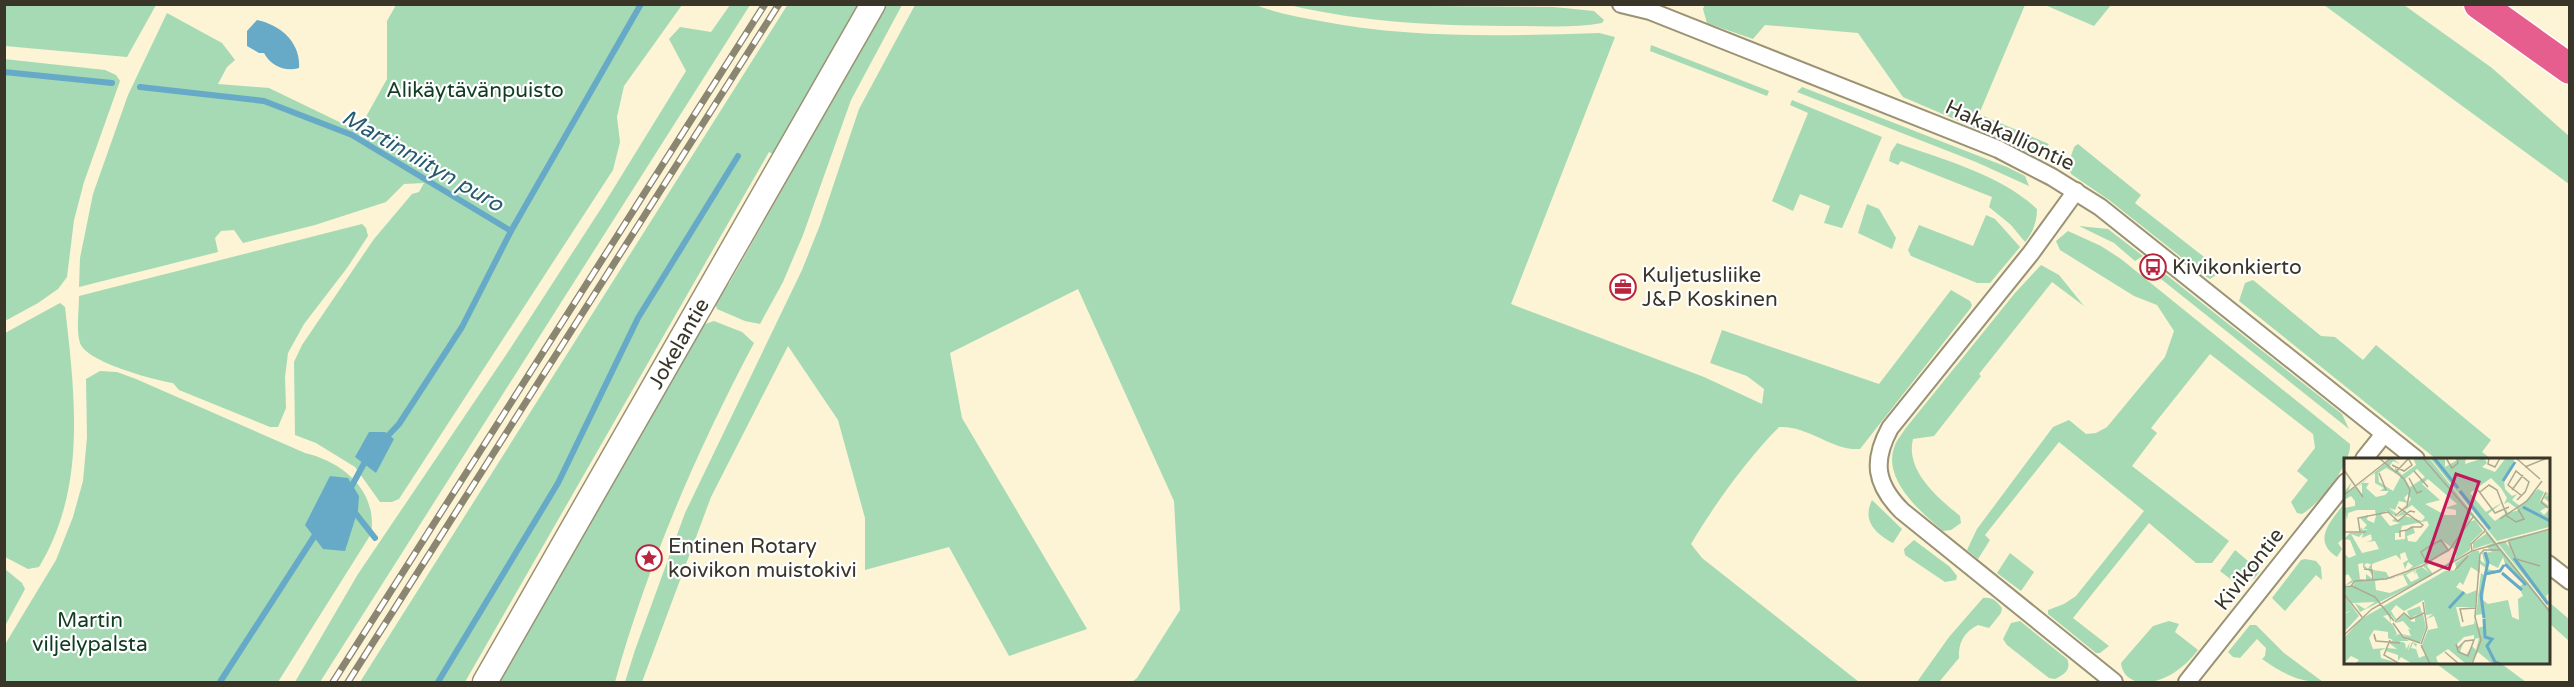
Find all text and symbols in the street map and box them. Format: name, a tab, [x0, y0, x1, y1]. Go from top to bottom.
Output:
park label: Alikäytävänpuisto	[386, 78, 564, 103]
street label: Hakakalliontie	[1941, 95, 2079, 176]
water label: Martinniityn puro	[337, 104, 509, 218]
bus stop icon: Kivikonkierto	[2138, 252, 2168, 282]
place label: Kivikonkierto	[2172, 255, 2302, 280]
place label: Kuljetusliike J&P Koskinen	[1642, 263, 1778, 312]
office icon: Kuljetusliike J&P Koskinen	[1608, 272, 1638, 302]
street label: Jokelantie	[643, 294, 715, 394]
inset map	[2344, 458, 2550, 663]
street label: Kivikontie	[2210, 523, 2289, 615]
place label: Entinen Rotary koivikon muistokivi	[668, 534, 857, 583]
place icon: Entinen Rotary koivikon muistokivi	[634, 543, 664, 573]
park label: Martin viljelypalsta	[32, 608, 148, 657]

